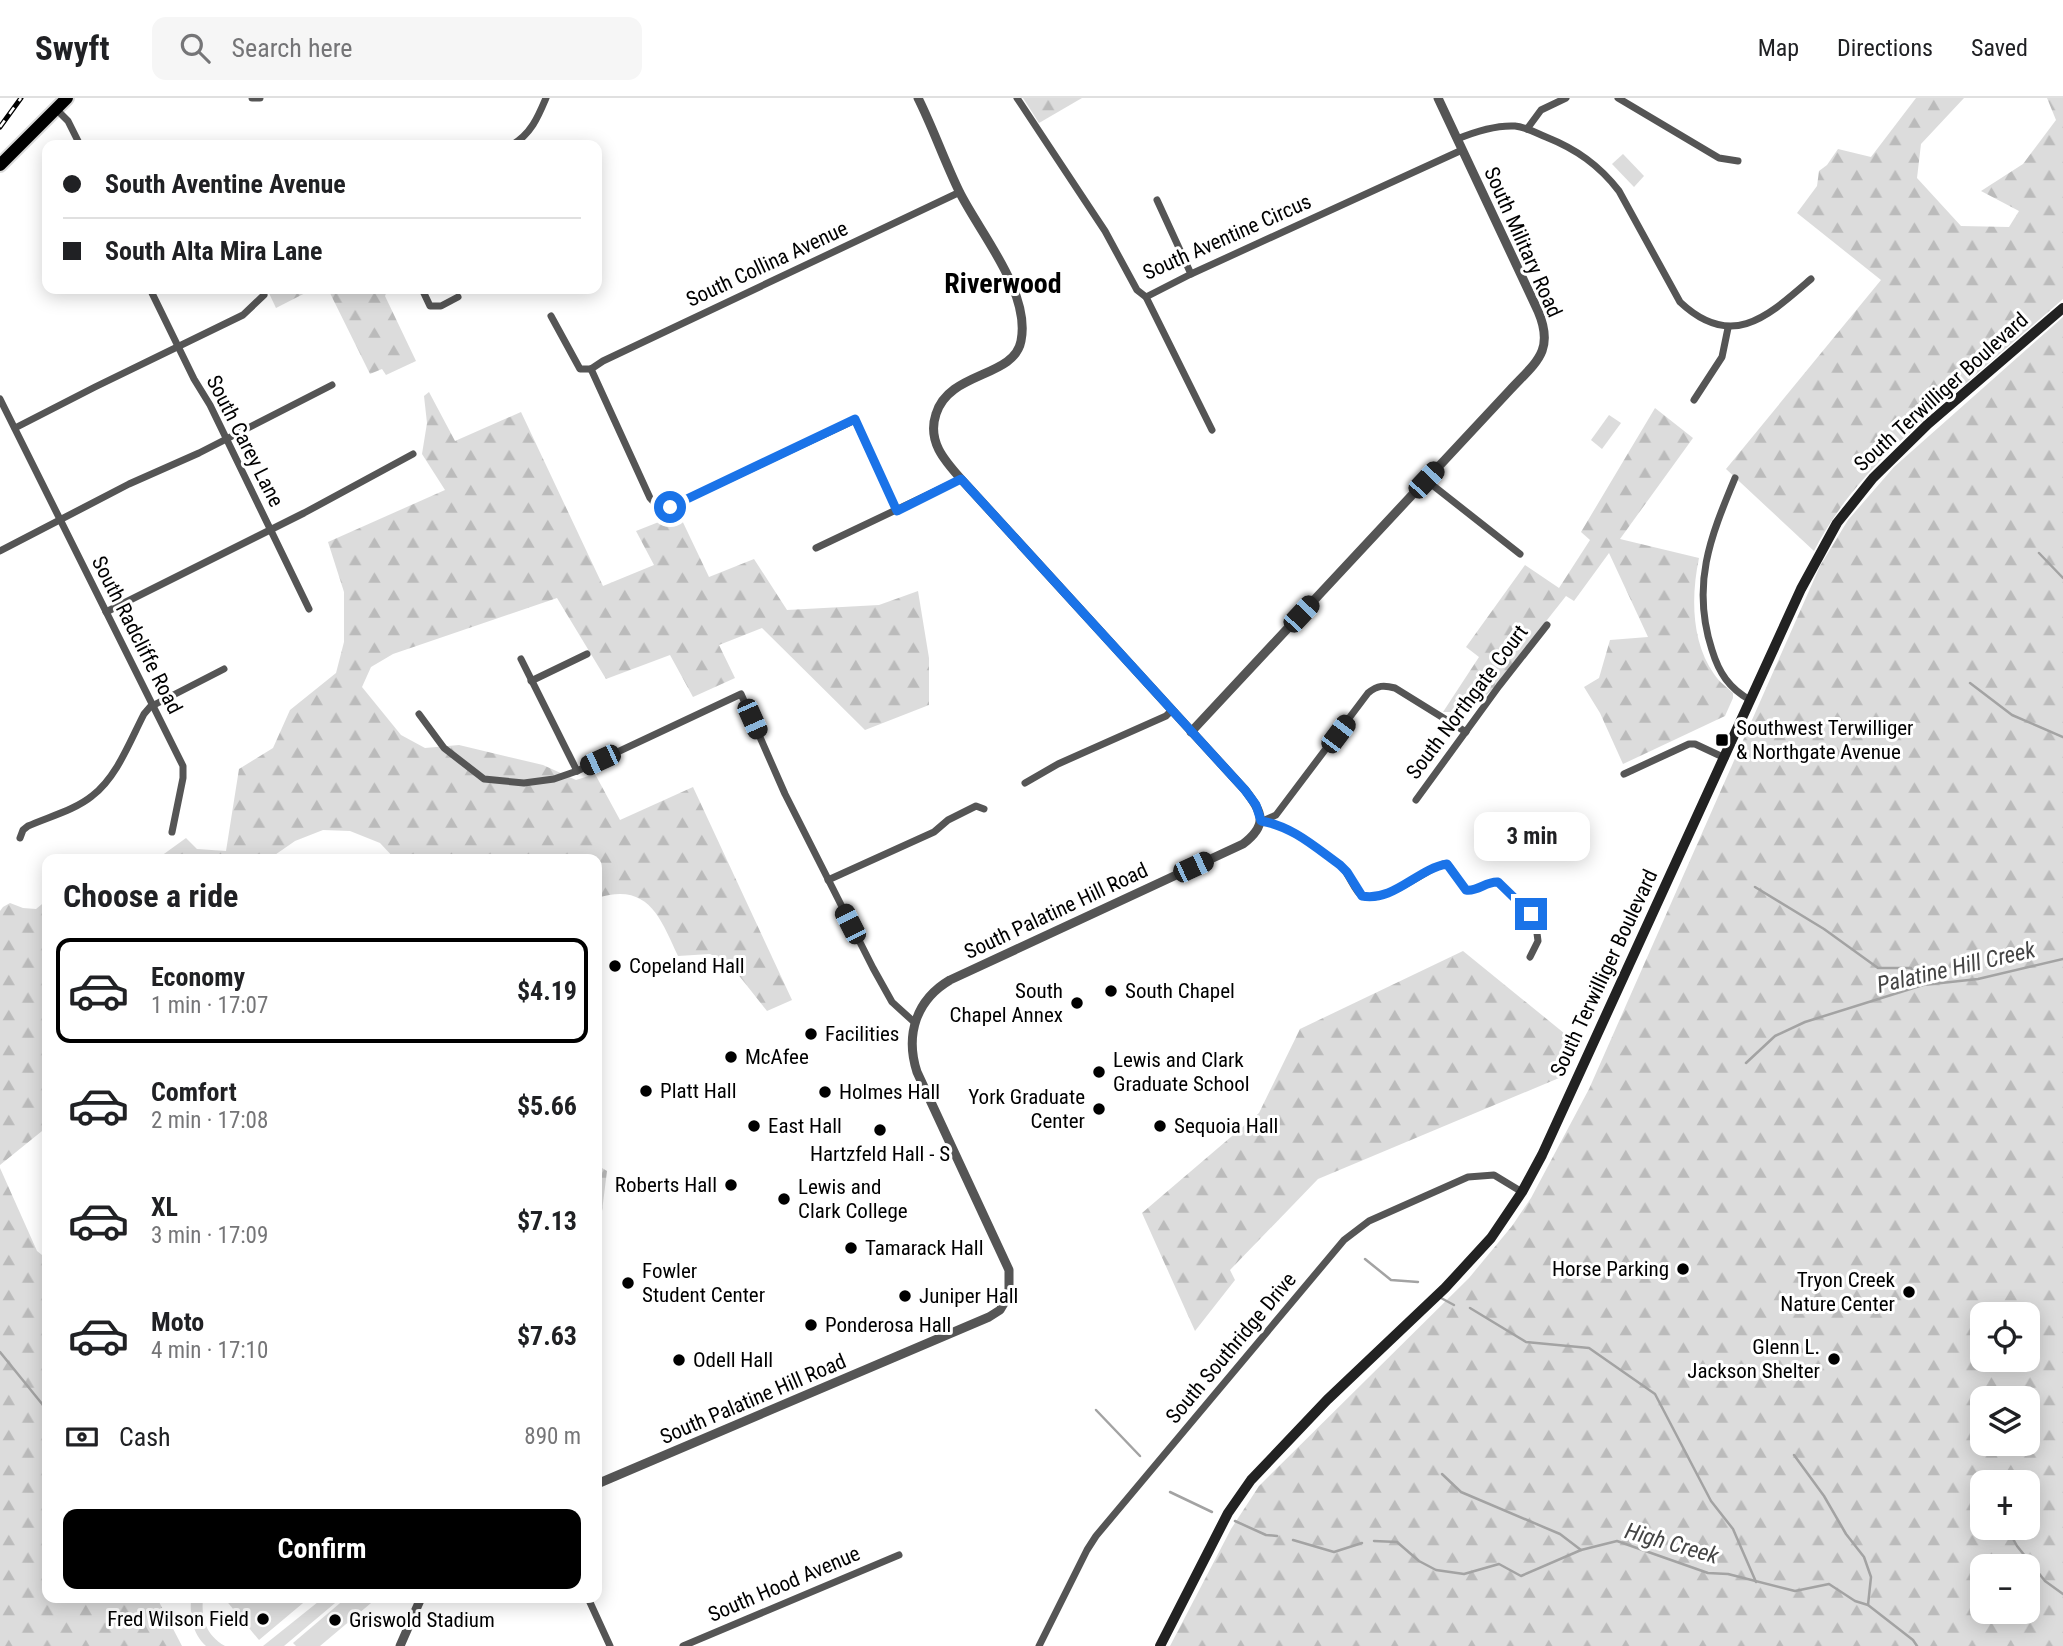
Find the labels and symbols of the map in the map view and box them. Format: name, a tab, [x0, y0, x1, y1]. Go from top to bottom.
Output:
street label: South Military Road	[1479, 163, 1567, 321]
street label: South Aventine Circus	[1139, 189, 1315, 285]
street label: South Collina Avenue	[683, 216, 852, 312]
district label: Riverwood	[944, 267, 1062, 300]
street label: South Terwilliger Boulevard	[1849, 308, 2033, 476]
street label: South Carey Lane	[202, 371, 289, 511]
car	[1404, 457, 1449, 503]
route start	[654, 491, 686, 523]
street label: South Radcliffe Road	[87, 552, 187, 718]
car	[1279, 591, 1324, 637]
street label: South Northgate Court	[1401, 620, 1533, 784]
car	[734, 696, 771, 742]
car	[1317, 711, 1360, 757]
place label: Southwest Terwilliger & Northgate Avenue	[1736, 716, 1914, 764]
marker: Southwest Terwilliger & Northgate Avenue	[1714, 732, 1730, 748]
car	[577, 742, 624, 778]
callout: 3 min	[1473, 812, 1589, 862]
car	[1170, 849, 1217, 885]
street label: South Palatine Hill Road	[960, 858, 1152, 964]
street label: South Terwilliger Boulevard	[1546, 866, 1662, 1080]
route end	[1515, 898, 1547, 930]
car	[832, 901, 869, 947]
water label: Palatine Hill Creek	[1874, 936, 2039, 999]
place label: Copeland Hall	[629, 954, 745, 978]
marker: Copeland Hall	[607, 958, 623, 974]
place label: South Chapel Annex	[950, 979, 1063, 1027]
place label: South Chapel	[1125, 979, 1235, 1003]
marker: South Chapel	[1103, 983, 1119, 999]
marker: South Chapel Annex	[1069, 995, 1085, 1011]
place label: Facilities	[825, 1022, 899, 1046]
marker: Facilities	[803, 1026, 819, 1042]
place label: McAfee	[745, 1045, 809, 1069]
place label: Lewis and Clark Graduate School	[1113, 1048, 1250, 1096]
marker: McAfee	[723, 1049, 739, 1065]
marker: Lewis and Clark Graduate School	[1091, 1064, 1107, 1080]
place label: Platt Hall	[660, 1079, 736, 1103]
place label: Holmes Hall	[839, 1080, 940, 1104]
marker: Platt Hall	[638, 1083, 654, 1099]
marker: Holmes Hall	[817, 1084, 833, 1100]
place label: York Graduate Center	[968, 1085, 1085, 1133]
marker: York Graduate Center	[1091, 1101, 1107, 1117]
place label: East Hall	[768, 1114, 842, 1138]
place label: Sequoia Hall	[1174, 1114, 1278, 1138]
marker: East Hall	[746, 1118, 762, 1134]
marker: Sequoia Hall	[1152, 1118, 1168, 1134]
marker: Hartzfeld Hall - S	[872, 1122, 888, 1138]
place label: Hartzfeld Hall - S	[810, 1142, 950, 1166]
place label: Roberts Hall	[615, 1173, 717, 1197]
place label: Lewis and Clark College	[798, 1175, 908, 1223]
marker: Roberts Hall	[723, 1177, 739, 1193]
marker: Lewis and Clark College	[776, 1191, 792, 1207]
place label: Tamarack Hall	[865, 1236, 983, 1260]
marker: Tamarack Hall	[843, 1240, 859, 1256]
place label: Horse Parking	[1552, 1257, 1669, 1281]
place label: Fowler Student Center	[642, 1259, 765, 1307]
marker: Horse Parking	[1675, 1261, 1691, 1277]
street label: South Southridge Drive	[1161, 1268, 1301, 1428]
place label: Tryon Creek Nature Center	[1780, 1268, 1896, 1316]
marker: Fowler Student Center	[620, 1275, 636, 1291]
place label: Juniper Hall	[919, 1284, 1018, 1308]
marker: Tryon Creek Nature Center	[1901, 1284, 1917, 1300]
marker: Juniper Hall	[897, 1288, 913, 1304]
place label: Ponderosa Hall	[825, 1313, 951, 1337]
marker: Ponderosa Hall	[803, 1317, 819, 1333]
place label: Glenn L. Jackson Shelter	[1687, 1335, 1820, 1383]
place label: Odell Hall	[693, 1348, 773, 1372]
street label: South Palatine Hill Road	[656, 1349, 850, 1449]
marker: Glenn L. Jackson Shelter	[1826, 1351, 1842, 1367]
marker: Odell Hall	[671, 1352, 687, 1368]
water label: High Creek	[1622, 1517, 1723, 1570]
street label: South Hood Avenue	[704, 1541, 864, 1627]
place label: Fred Wilson Field	[107, 1607, 249, 1631]
place label: Griswold Stadium	[349, 1608, 495, 1632]
marker: Fred Wilson Field	[255, 1611, 271, 1627]
marker: Griswold Stadium	[327, 1612, 343, 1628]

